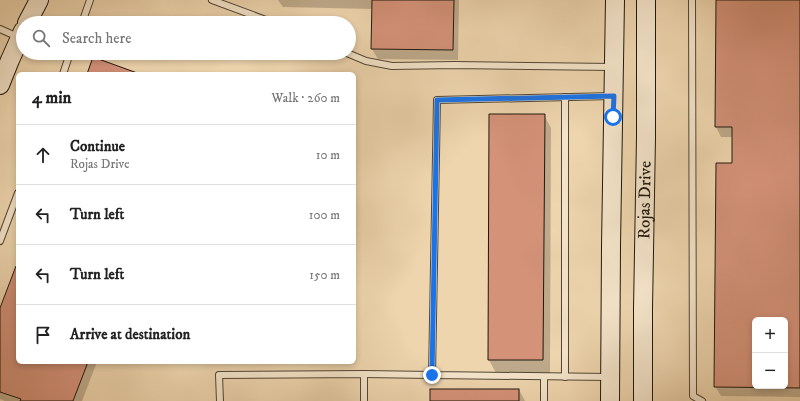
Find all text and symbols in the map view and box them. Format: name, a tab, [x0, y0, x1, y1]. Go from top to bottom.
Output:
search box	[16, 16, 356, 60]
icon: search	[30, 27, 52, 49]
text: Search here	[62, 29, 131, 48]
text: 4 min	[32, 87, 71, 109]
text: Walk · 260 m	[272, 90, 340, 106]
route start	[604, 108, 622, 126]
text: Continue	[70, 137, 125, 156]
icon: ahead	[32, 144, 54, 166]
text: 10 m	[316, 147, 340, 163]
text: Rojas Drive	[70, 156, 130, 172]
street label: Rojas Drive	[633, 161, 657, 239]
icon: left	[32, 204, 54, 226]
text: Turn left	[70, 205, 124, 224]
text: 100 m	[309, 207, 340, 223]
icon: left	[32, 264, 54, 286]
text: Turn left	[70, 265, 124, 284]
text: 150 m	[309, 267, 340, 283]
map controls	[752, 317, 788, 389]
button: +	[752, 317, 788, 353]
icon: arrive	[32, 324, 54, 346]
text: Arrive at destination	[70, 325, 190, 344]
button: −	[752, 353, 788, 389]
route end	[423, 366, 441, 384]

